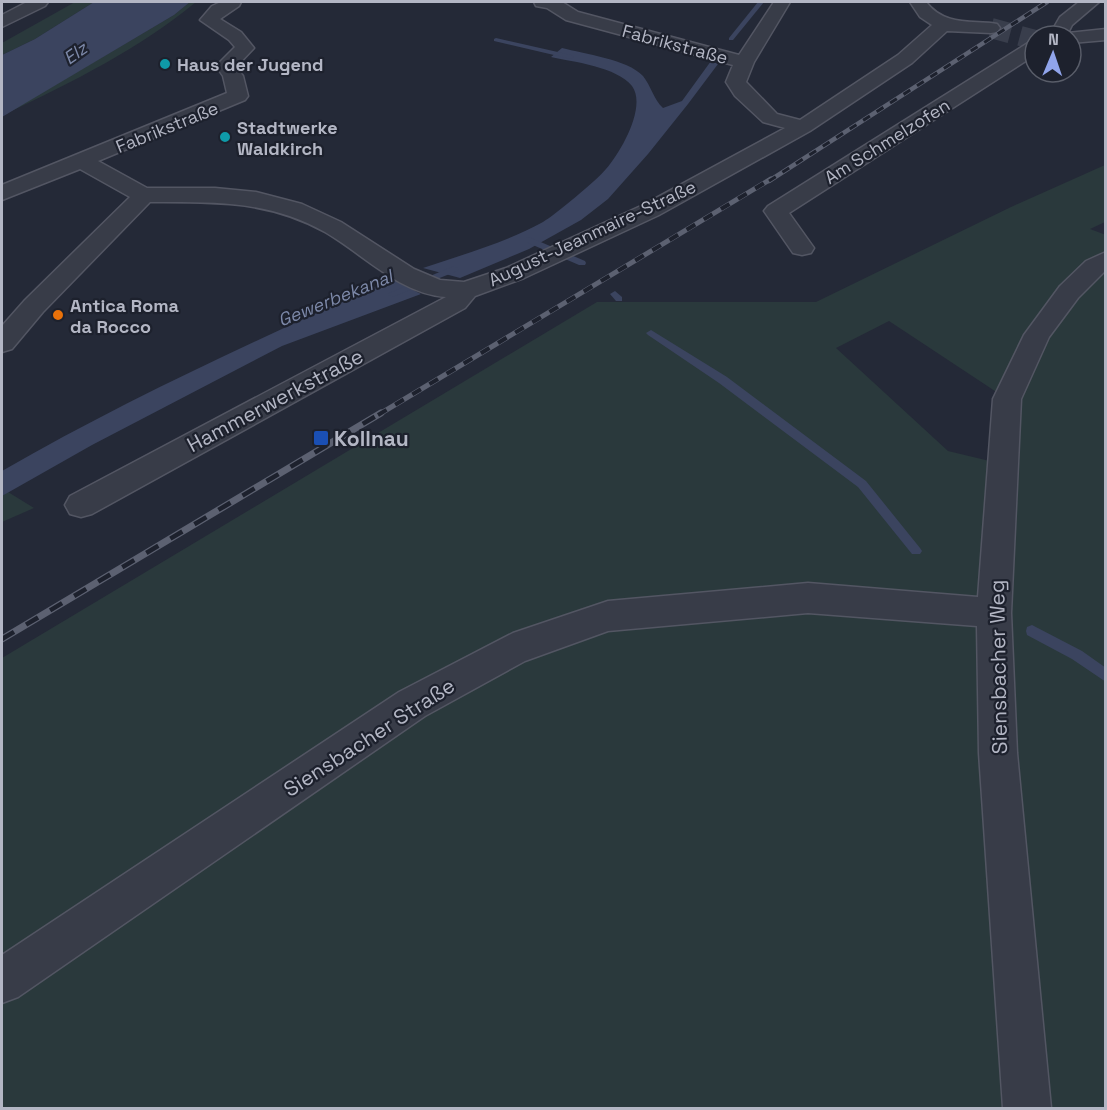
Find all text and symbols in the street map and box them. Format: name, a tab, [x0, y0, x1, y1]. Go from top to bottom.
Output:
street label: Fabrikstraße	[620, 19, 730, 69]
north arrow	[1023, 24, 1083, 84]
text: N	[1048, 29, 1059, 50]
water label: Elz	[59, 36, 93, 69]
place label: Haus der Jugend	[177, 53, 324, 76]
marker: Haus der Jugend	[158, 57, 172, 71]
street label: Am Schmelzofen	[820, 93, 954, 189]
street label: Fabrikstraße	[112, 96, 222, 158]
place label: Stadtwerke Waldkirch	[237, 116, 338, 160]
marker: Stadtwerke Waldkirch	[218, 130, 232, 144]
street label: August-Jeanmaire-Straße	[485, 175, 699, 291]
water label: Gewerbekanal	[274, 264, 398, 331]
place label: Antica Roma da Rocco	[70, 294, 180, 338]
marker: Antica Roma da Rocco	[51, 308, 65, 322]
street label: Hammerwerkstraße	[182, 342, 368, 458]
place label: Kollnau	[334, 425, 409, 452]
marker: Kollnau	[312, 429, 330, 447]
street label: Siensbacher Weg	[983, 579, 1013, 755]
street label: Siensbacher Straße	[278, 672, 460, 802]

